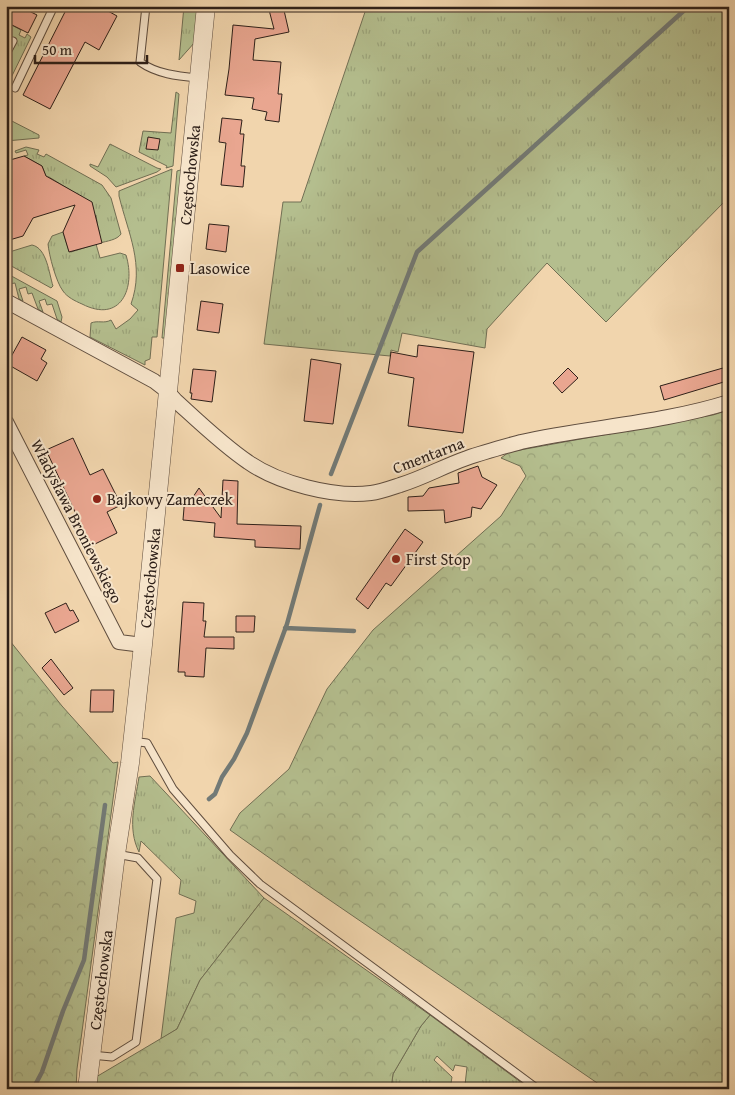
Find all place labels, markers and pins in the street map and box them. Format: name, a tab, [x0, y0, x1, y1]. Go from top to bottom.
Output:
place label: Lasowice	[190, 256, 250, 280]
marker: Lasowice	[174, 262, 186, 274]
place label: Bajkowy Zameczek	[107, 487, 234, 511]
marker: Bajkowy Zameczek	[91, 493, 103, 505]
place label: First Stop	[406, 547, 471, 571]
marker: First Stop	[390, 553, 402, 565]

